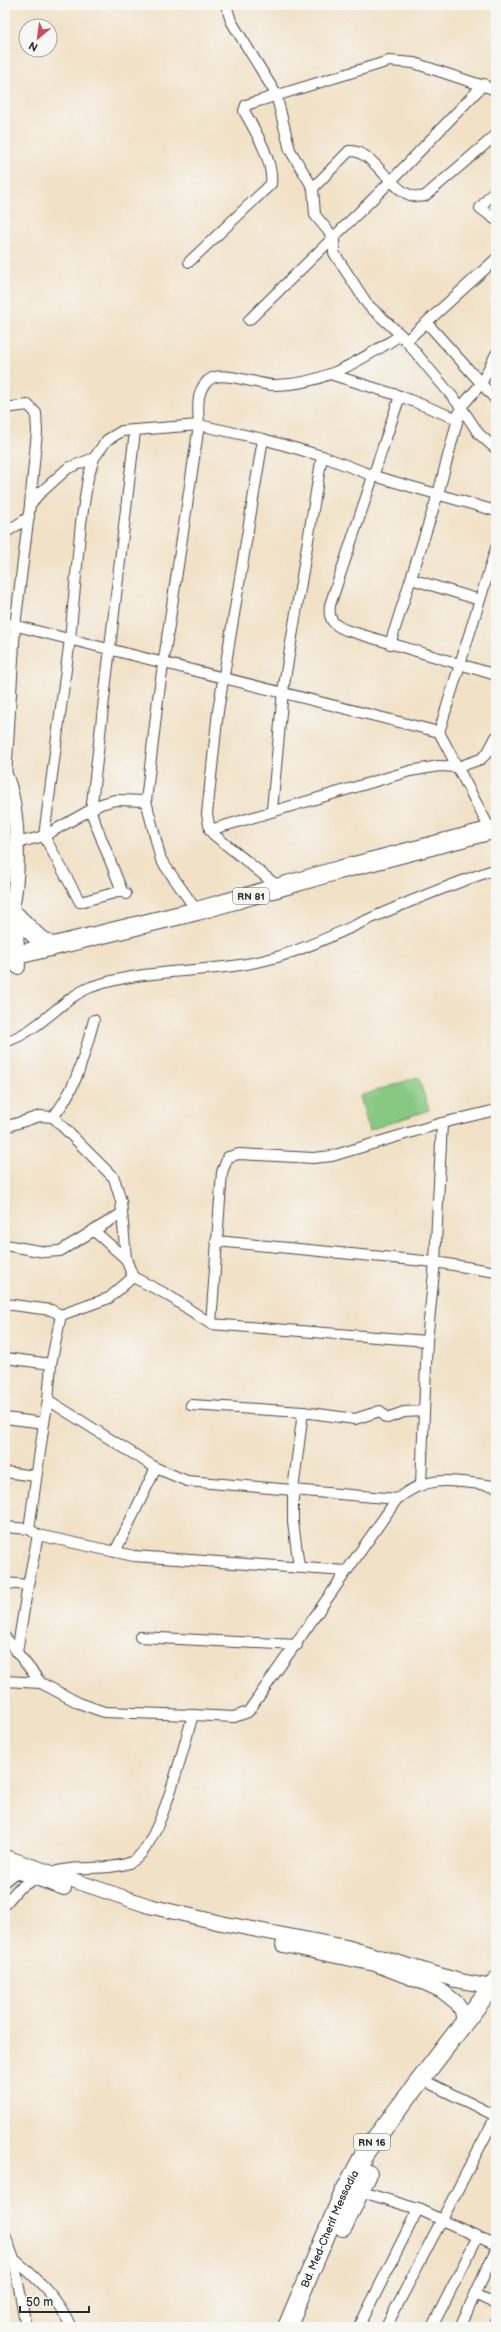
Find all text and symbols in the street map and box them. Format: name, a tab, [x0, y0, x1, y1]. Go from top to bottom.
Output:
north arrow	[18, 18, 58, 58]
text: N	[27, 39, 40, 54]
road number: RN 81	[233, 888, 269, 904]
road number: RN 16	[354, 2134, 390, 2150]
street label: Bd. Med-Cherif Messadia	[298, 2168, 362, 2290]
scale bar	[20, 2288, 89, 2314]
text: 50 m	[26, 2295, 53, 2310]

